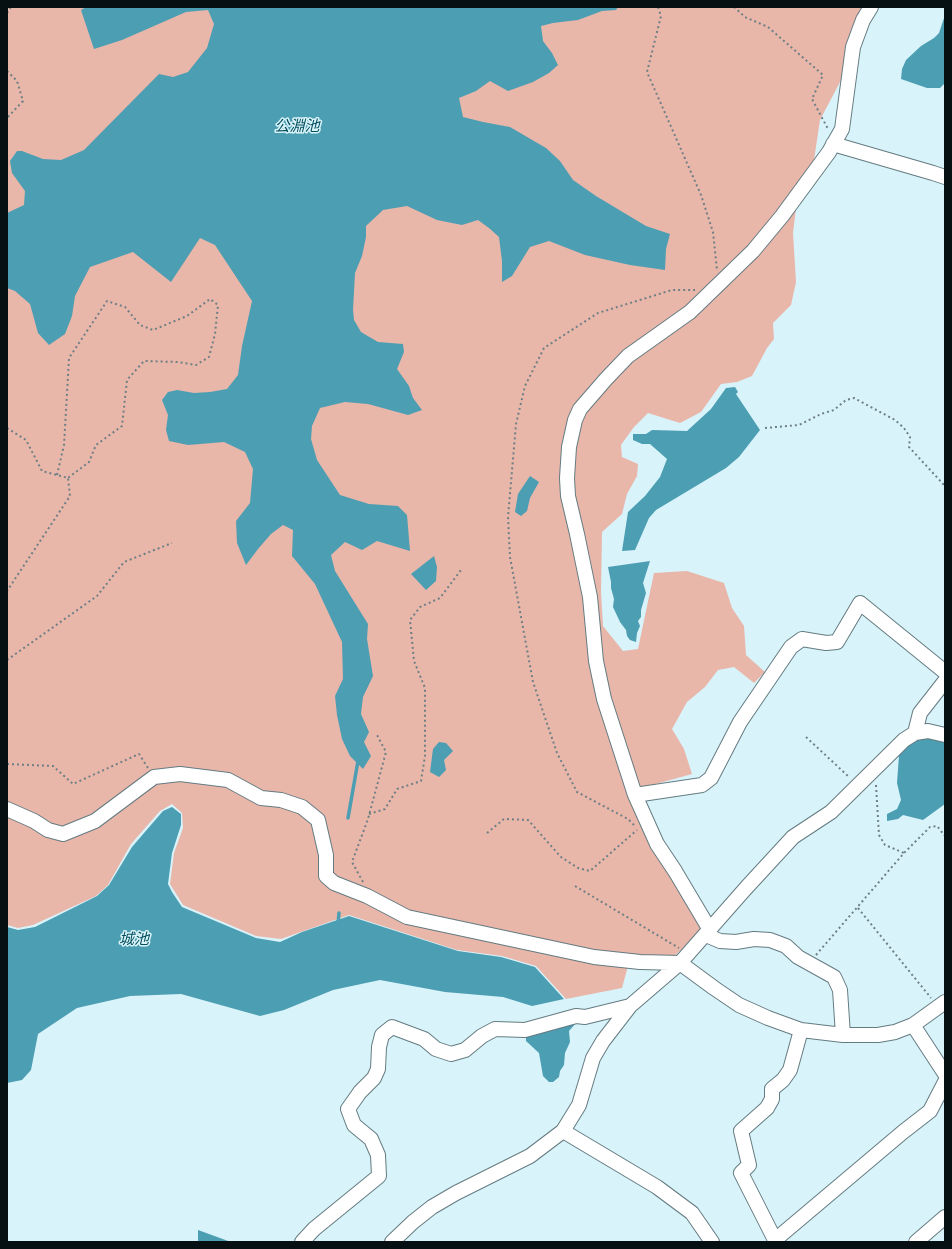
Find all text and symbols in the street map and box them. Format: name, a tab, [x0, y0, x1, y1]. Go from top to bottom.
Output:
water label: 公淵池	[275, 117, 319, 135]
water label: 城池	[119, 930, 149, 948]

